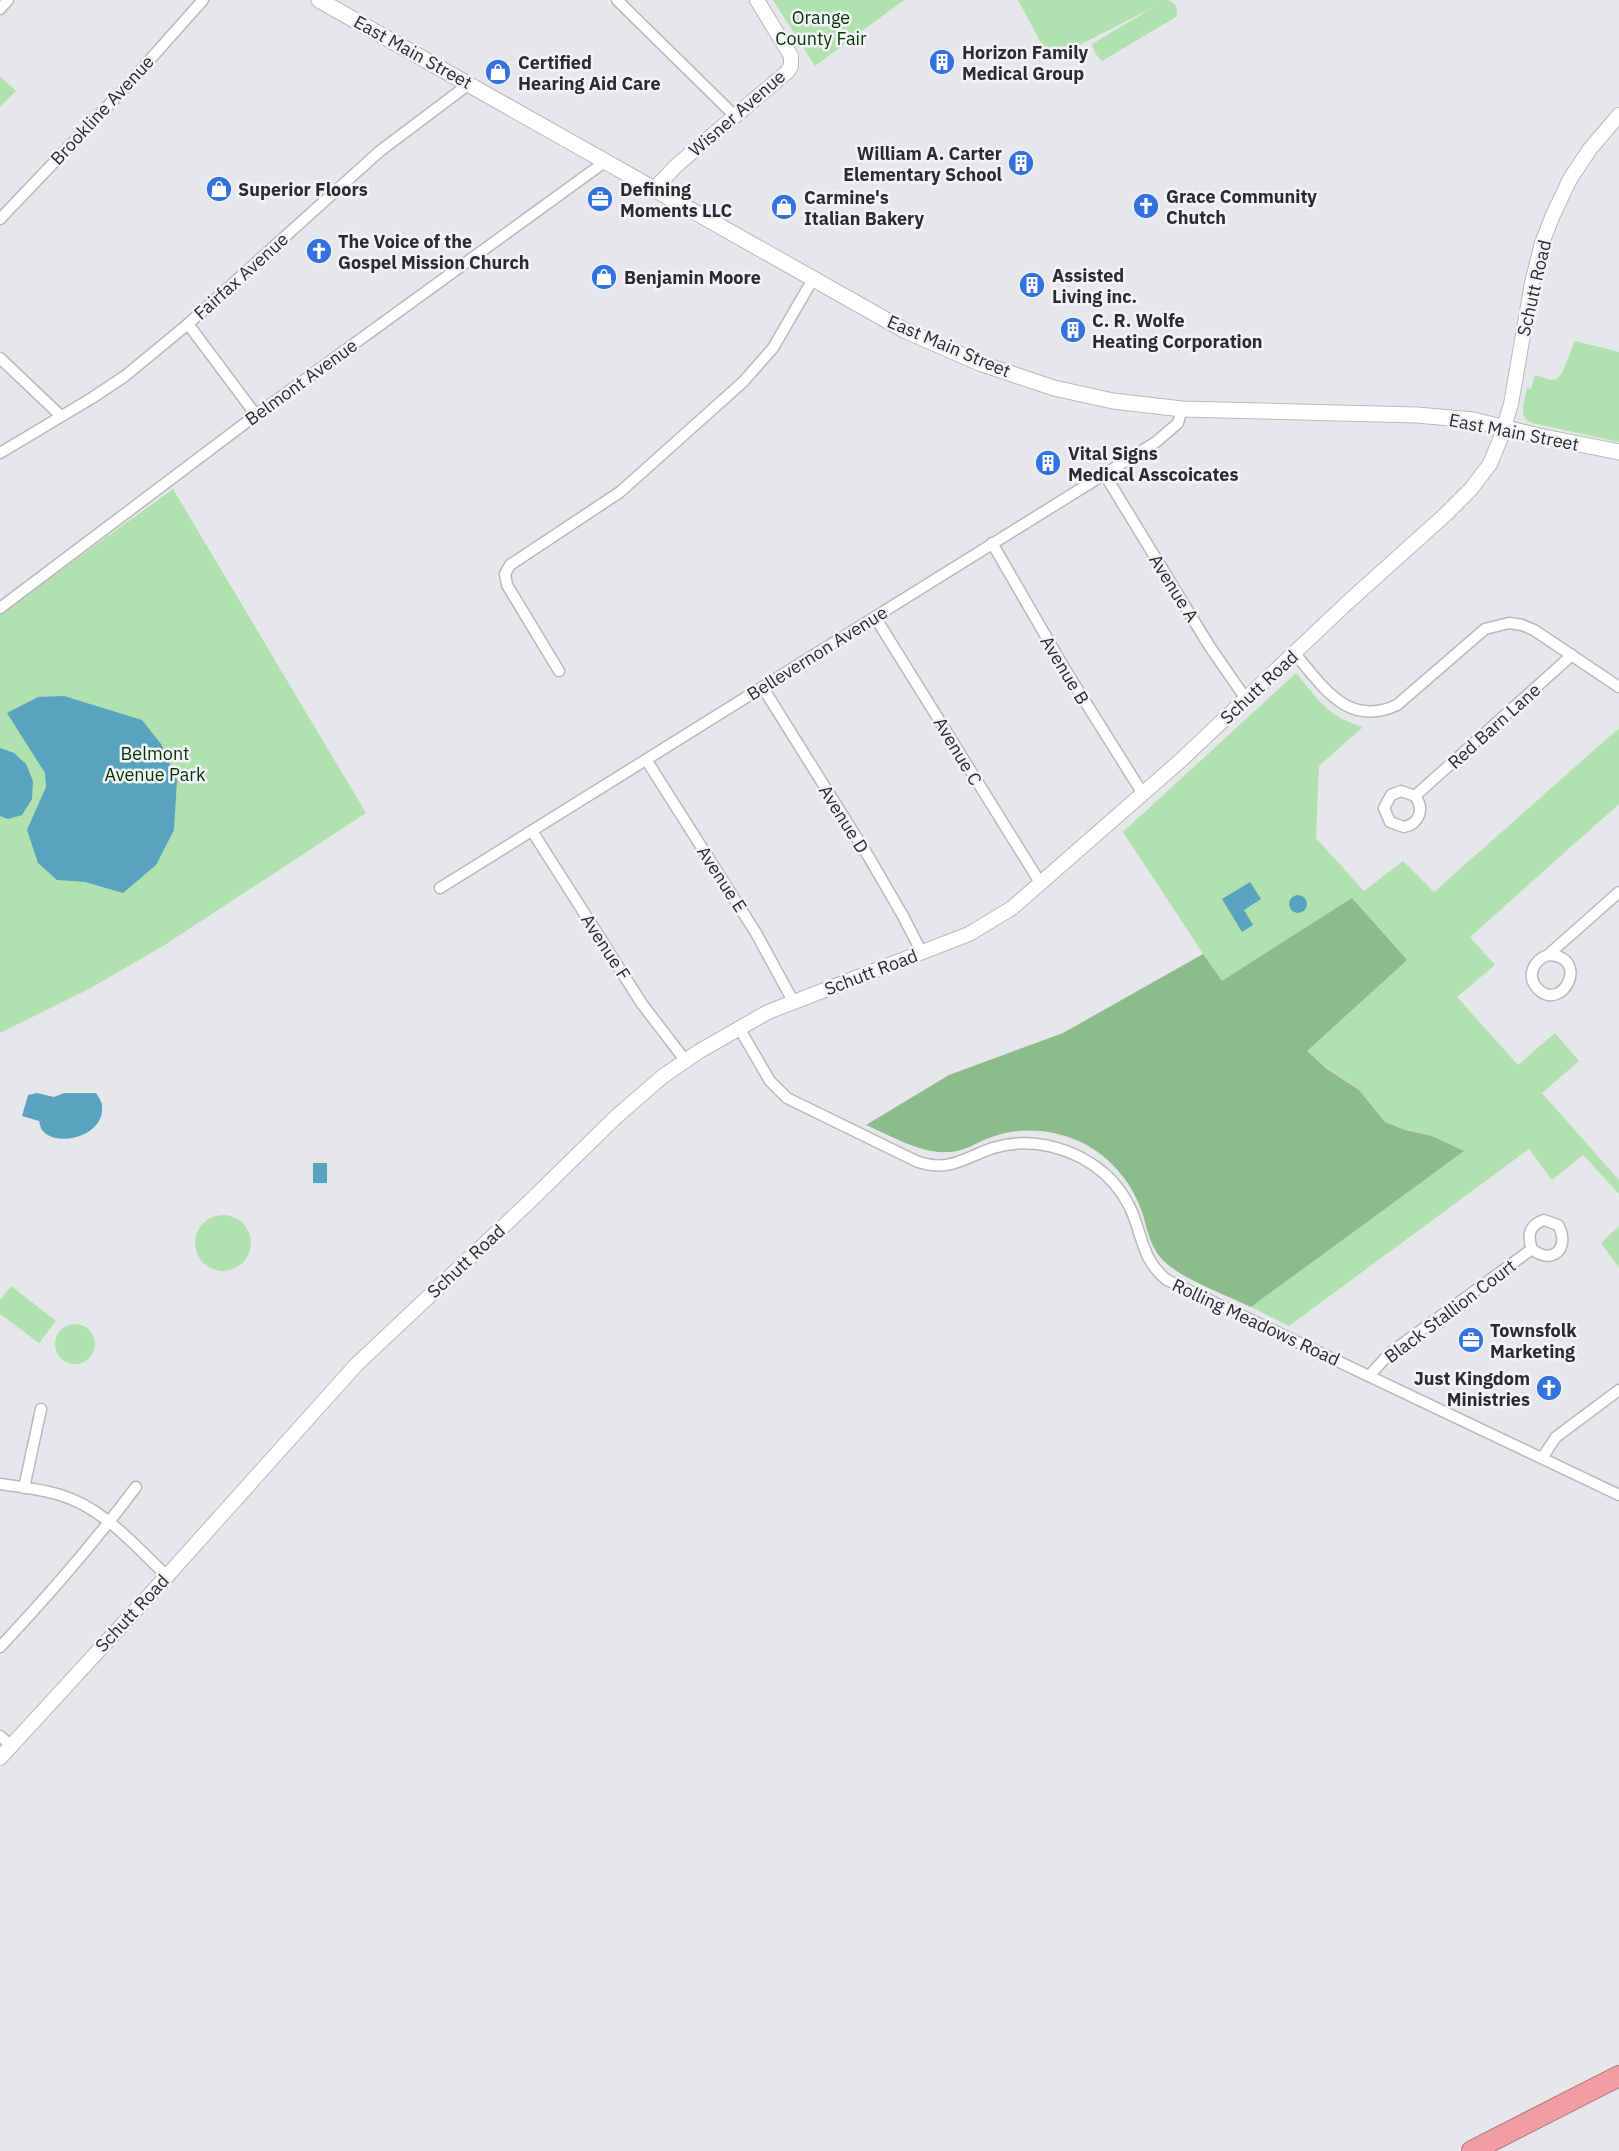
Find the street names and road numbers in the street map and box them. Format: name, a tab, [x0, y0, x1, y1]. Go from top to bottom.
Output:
street label: East Main Street	[350, 10, 476, 94]
street label: Brookline Avenue	[45, 50, 159, 170]
street label: Wisner Avenue	[684, 65, 790, 161]
street label: Fairfax Avenue	[189, 228, 293, 324]
street label: Schutt Road	[1512, 238, 1556, 338]
street label: East Main Street	[884, 310, 1014, 382]
street label: Belmont Avenue	[240, 333, 362, 430]
street label: East Main Street	[1447, 408, 1581, 456]
street label: Avenue A	[1144, 550, 1204, 627]
street label: Bellevernon Avenue	[743, 600, 892, 705]
street label: Avenue B	[1036, 631, 1094, 709]
street label: Schutt Road	[1215, 645, 1303, 729]
street label: Red Barn Lane	[1443, 678, 1545, 774]
street label: Avenue C	[929, 713, 987, 789]
street label: Avenue D	[814, 780, 874, 858]
street label: Avenue E	[692, 841, 752, 917]
street label: Avenue F	[576, 910, 636, 984]
street label: Schutt Road	[821, 944, 921, 1000]
street label: Schutt Road	[422, 1219, 510, 1303]
street label: Black Stallion Court	[1380, 1254, 1520, 1368]
street label: Rolling Meadows Road	[1169, 1273, 1343, 1371]
street label: Schutt Road	[90, 1569, 174, 1657]

